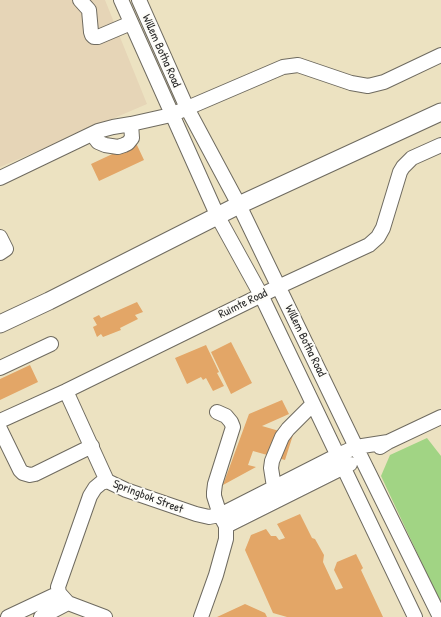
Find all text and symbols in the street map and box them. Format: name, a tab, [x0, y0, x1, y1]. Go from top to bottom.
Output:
street label: Willem Botha Road	[139, 12, 183, 90]
street label: Ruimte Road	[216, 286, 270, 322]
street label: Willem Botha Road	[281, 303, 329, 379]
street label: Springbok Street	[111, 477, 185, 517]

